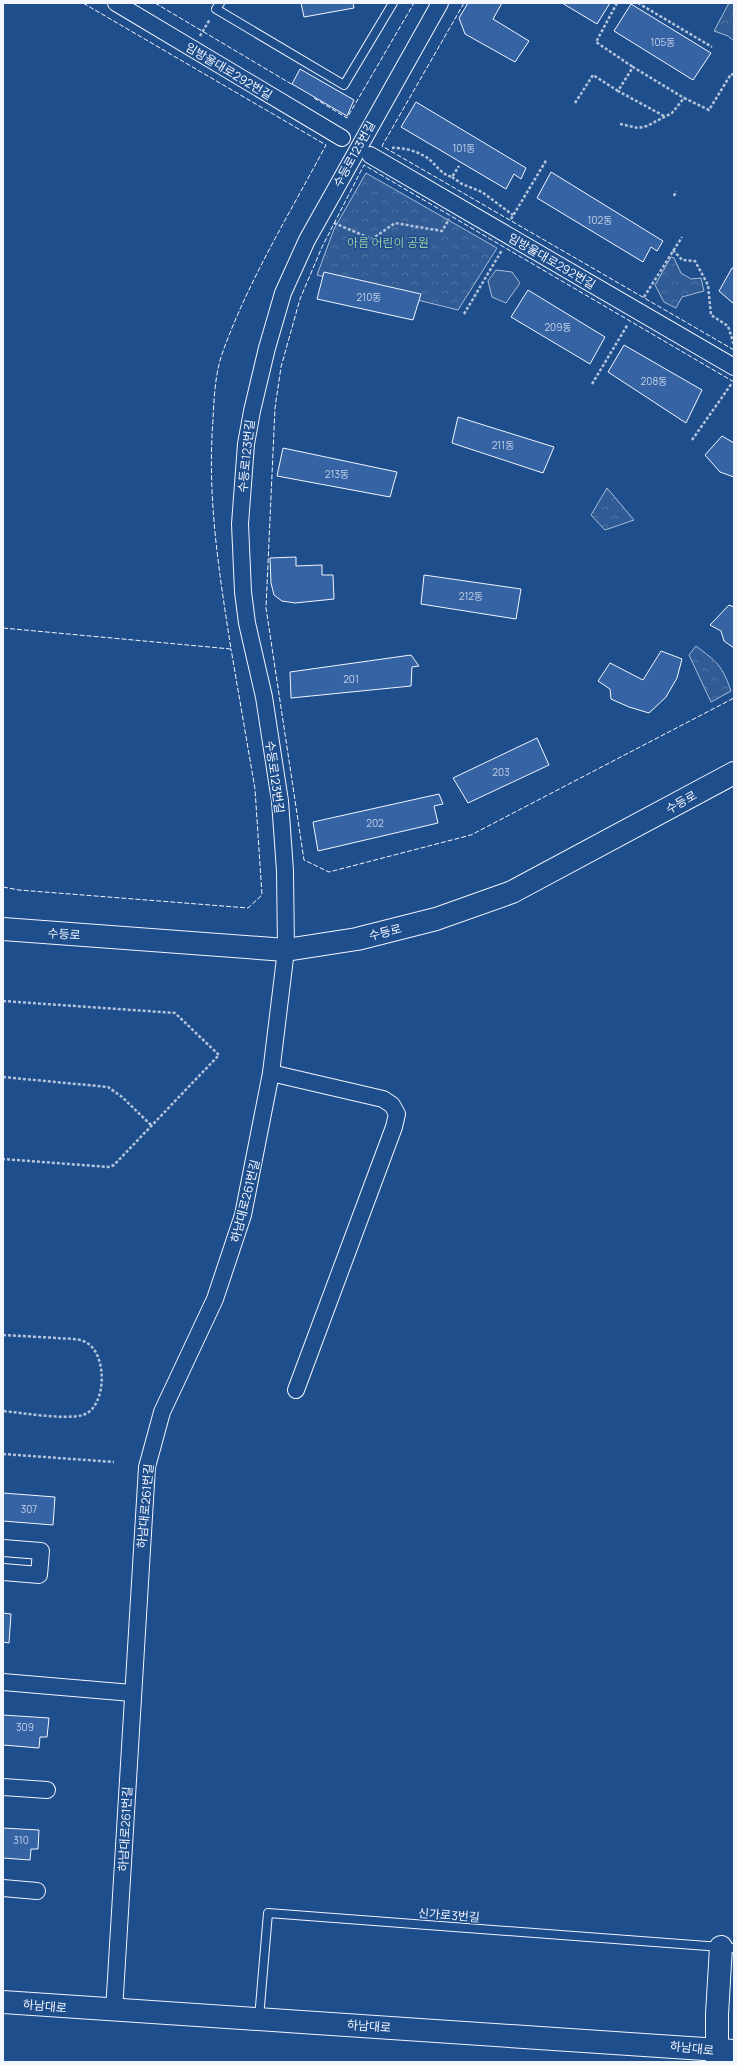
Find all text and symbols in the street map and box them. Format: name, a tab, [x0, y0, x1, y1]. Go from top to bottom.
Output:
house number: 105동	[651, 35, 675, 49]
street label: 임방울대로292번길	[182, 38, 276, 104]
street label: 수등로123번길	[329, 118, 379, 190]
house number: 101동	[452, 141, 476, 155]
house number: 102동	[588, 213, 612, 227]
street label: 임방울대로292번길	[505, 229, 599, 293]
park label: 아름 어린이 공원	[347, 234, 429, 251]
house number: 210동	[357, 290, 381, 304]
house number: 209동	[544, 320, 572, 334]
house number: 208동	[641, 374, 667, 388]
street label: 수등로123번길	[234, 419, 258, 493]
house number: 211동	[492, 438, 514, 452]
house number: 213동	[325, 467, 349, 481]
house number: 212동	[459, 589, 483, 603]
house number: 201	[343, 672, 359, 686]
street label: 수등로123번길	[261, 739, 289, 815]
house number: 203	[492, 765, 510, 779]
street label: 수등로	[662, 787, 700, 817]
house number: 202	[366, 816, 384, 830]
street label: 수등로	[367, 920, 403, 944]
street label: 수등로	[47, 924, 81, 944]
street label: 하남대로261번길	[226, 1158, 264, 1244]
street label: 하남대로261번길	[133, 1463, 157, 1549]
house number: 307	[21, 1502, 37, 1516]
house number: 309	[16, 1720, 34, 1734]
street label: 하남대로261번길	[114, 1786, 136, 1872]
house number: 310	[13, 1833, 29, 1847]
street label: 신가로3번길	[418, 1904, 480, 1926]
street label: 하남대로	[22, 1996, 68, 2016]
street label: 하남대로	[346, 2016, 392, 2036]
street label: 하남대로	[669, 2037, 715, 2059]

